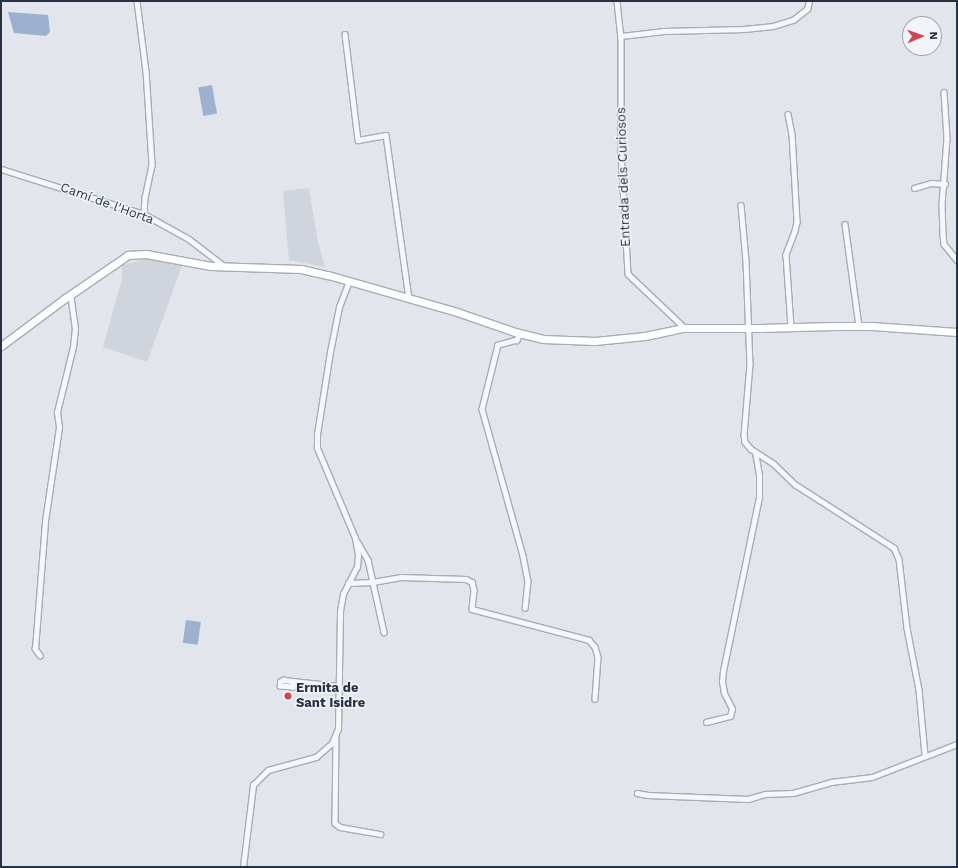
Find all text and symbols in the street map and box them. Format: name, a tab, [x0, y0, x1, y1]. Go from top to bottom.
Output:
north arrow	[902, 16, 942, 56]
text: N	[927, 31, 940, 40]
street label: Entrada dels Curiosos	[614, 107, 634, 247]
street label: Camí de l'Horta	[58, 180, 156, 228]
place label: Ermita de Sant Isidre	[296, 681, 365, 712]
marker: Ermita de Sant Isidre	[283, 691, 293, 701]

